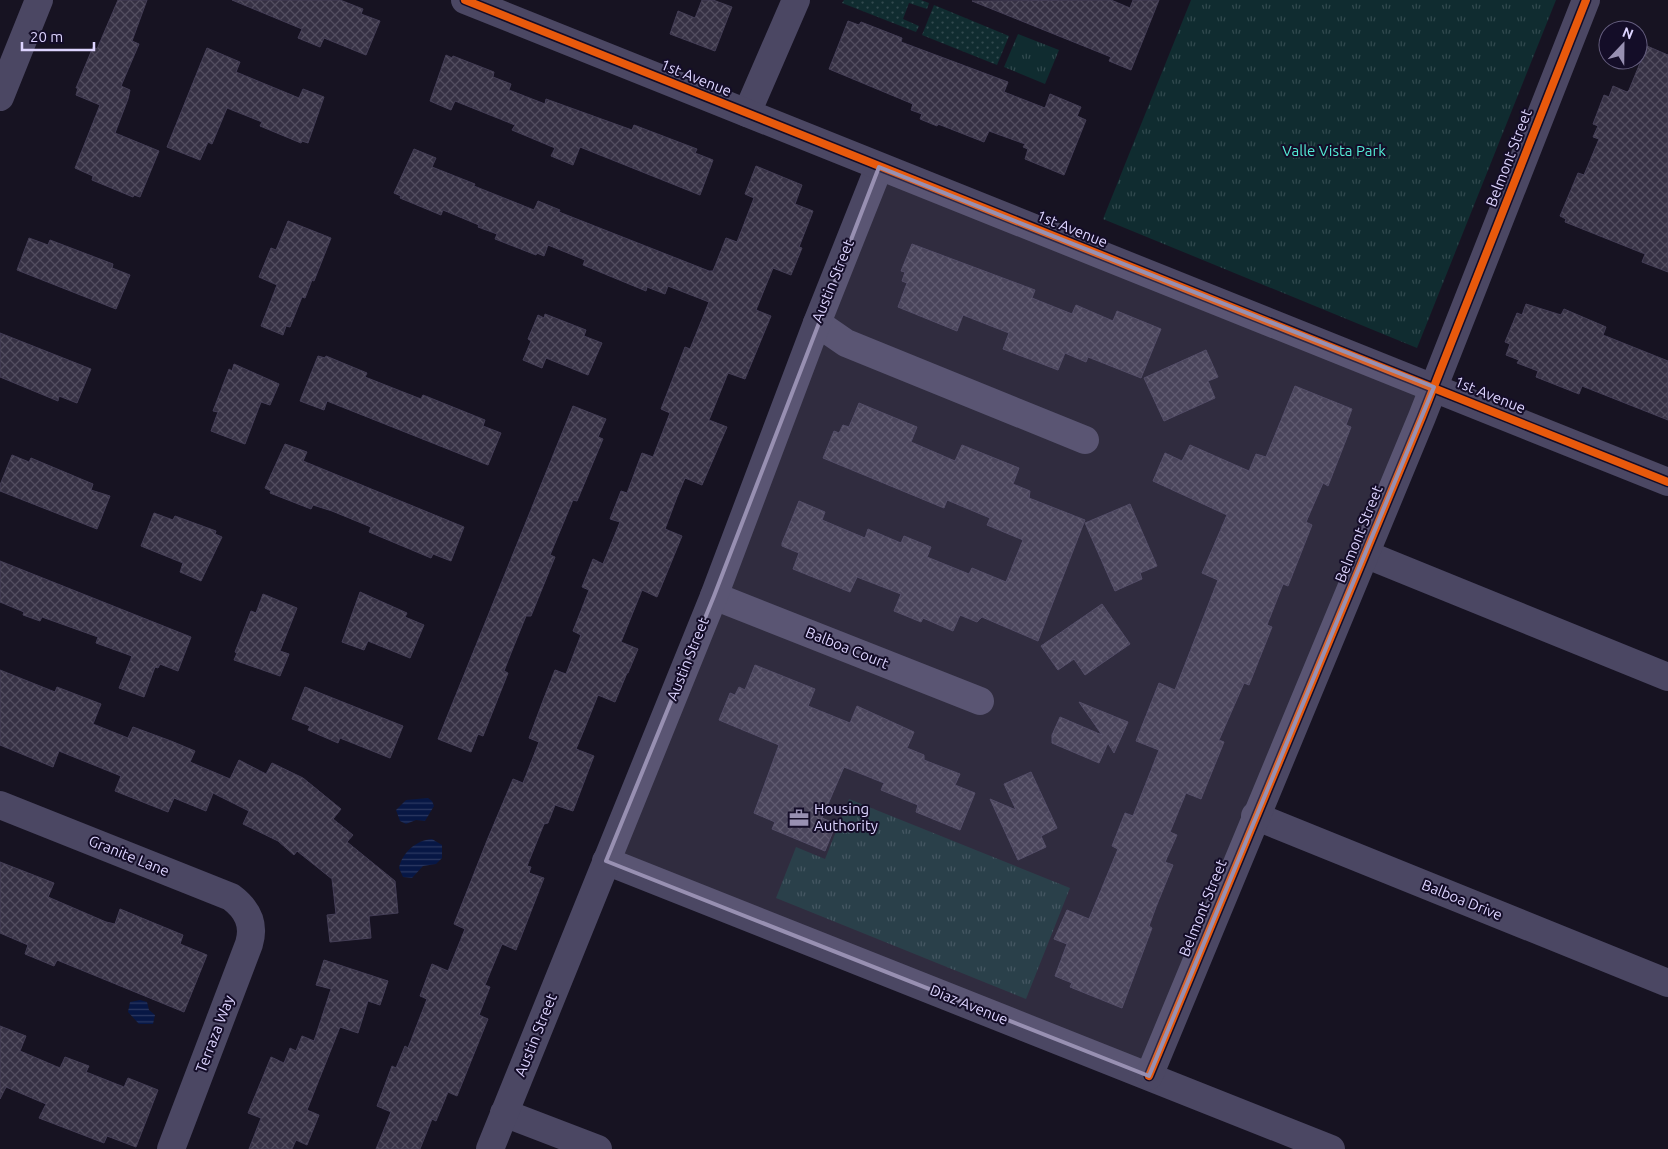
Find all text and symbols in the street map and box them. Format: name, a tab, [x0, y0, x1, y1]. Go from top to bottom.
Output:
scale bar	[22, 20, 95, 52]
north arrow	[1598, 20, 1648, 70]
text: N	[1620, 24, 1636, 42]
text: 20 m	[30, 28, 63, 45]
street label: 1st Avenue	[658, 56, 734, 99]
street label: Belmont Street	[1482, 106, 1535, 209]
park label: Valle Vista Park	[1282, 142, 1386, 159]
street label: 1st Avenue	[1034, 207, 1110, 250]
street label: Austin Street	[808, 237, 857, 325]
street label: 1st Avenue	[1452, 373, 1528, 416]
street label: Belmont Street	[1331, 483, 1386, 585]
street label: Austin Street	[663, 615, 712, 703]
street label: Balboa Court	[803, 623, 891, 672]
place label: Housing Authority	[814, 800, 878, 834]
office icon: Housing Authority	[788, 807, 810, 829]
street label: Granite Lane	[86, 832, 172, 879]
street label: Belmont Street	[1175, 857, 1230, 959]
street label: Balboa Drive	[1419, 876, 1505, 923]
street label: Diaz Avenue	[928, 981, 1011, 1028]
street label: Austin Street	[511, 991, 560, 1079]
street label: Terraza Way	[192, 993, 237, 1075]

